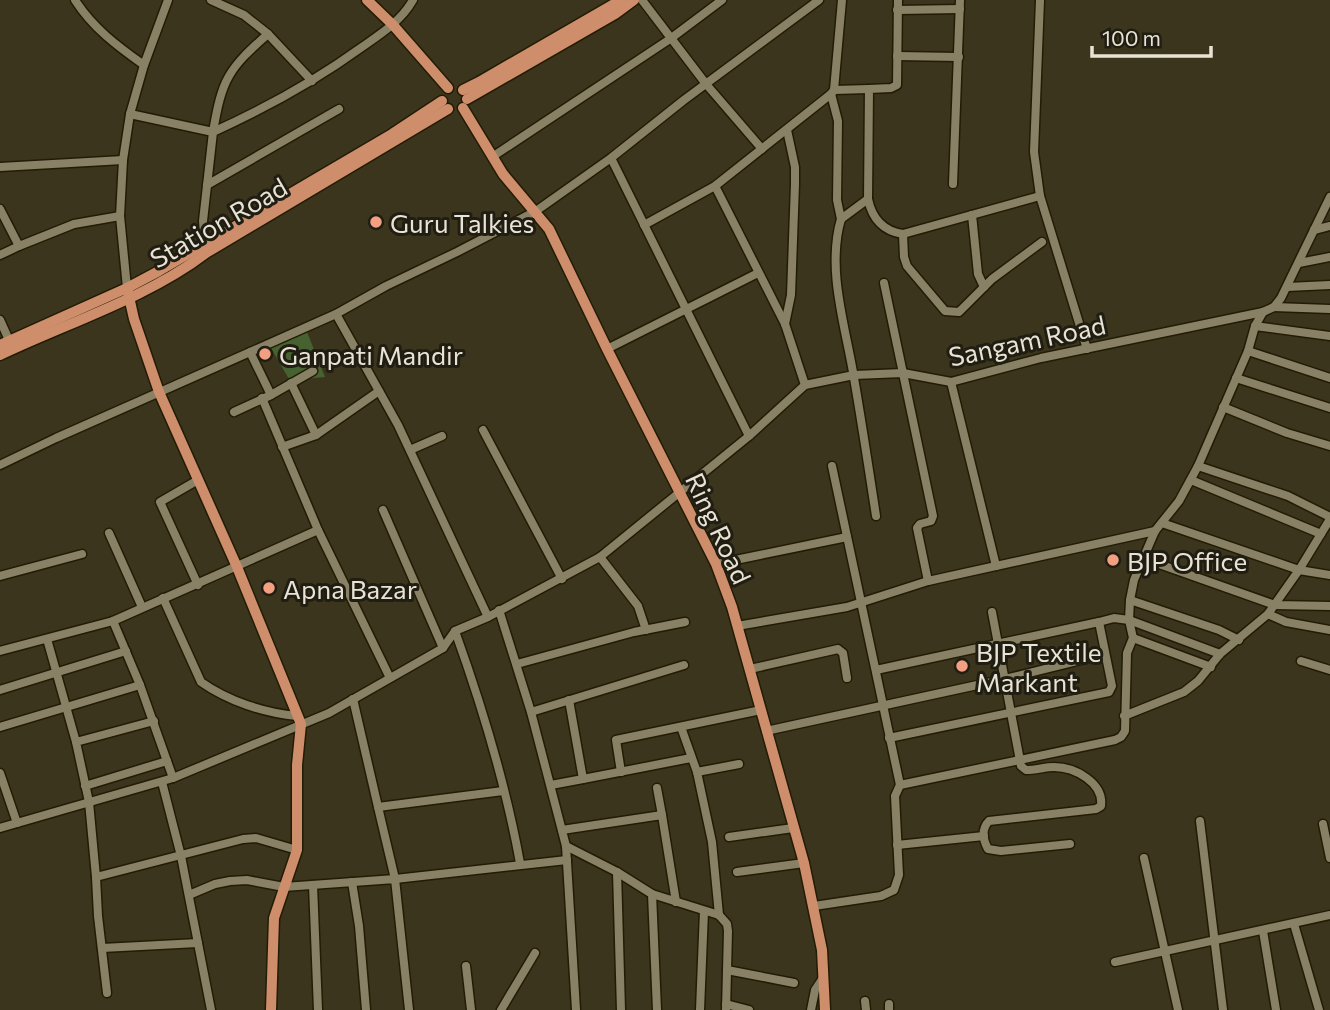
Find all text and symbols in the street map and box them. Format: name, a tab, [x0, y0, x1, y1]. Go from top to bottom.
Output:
scale bar	[1092, 14, 1211, 58]
text: 100 m	[1102, 25, 1161, 50]
street label: Station Road	[144, 170, 292, 274]
place label: Guru Talkies	[390, 207, 534, 238]
marker: Guru Talkies	[368, 214, 384, 230]
street label: Sangam Road	[946, 308, 1108, 372]
place label: Ganpati Mandir	[279, 339, 463, 370]
marker: Ganpati Mandir	[257, 346, 273, 362]
street label: Ring Road	[680, 468, 758, 588]
place label: BJP Office	[1127, 545, 1247, 576]
marker: BJP Office	[1105, 552, 1121, 568]
place label: Apna Bazar	[283, 573, 417, 604]
marker: Apna Bazar	[261, 580, 277, 596]
place label: BJP Textile Markant	[976, 636, 1102, 697]
marker: BJP Textile Markant	[954, 658, 970, 674]

